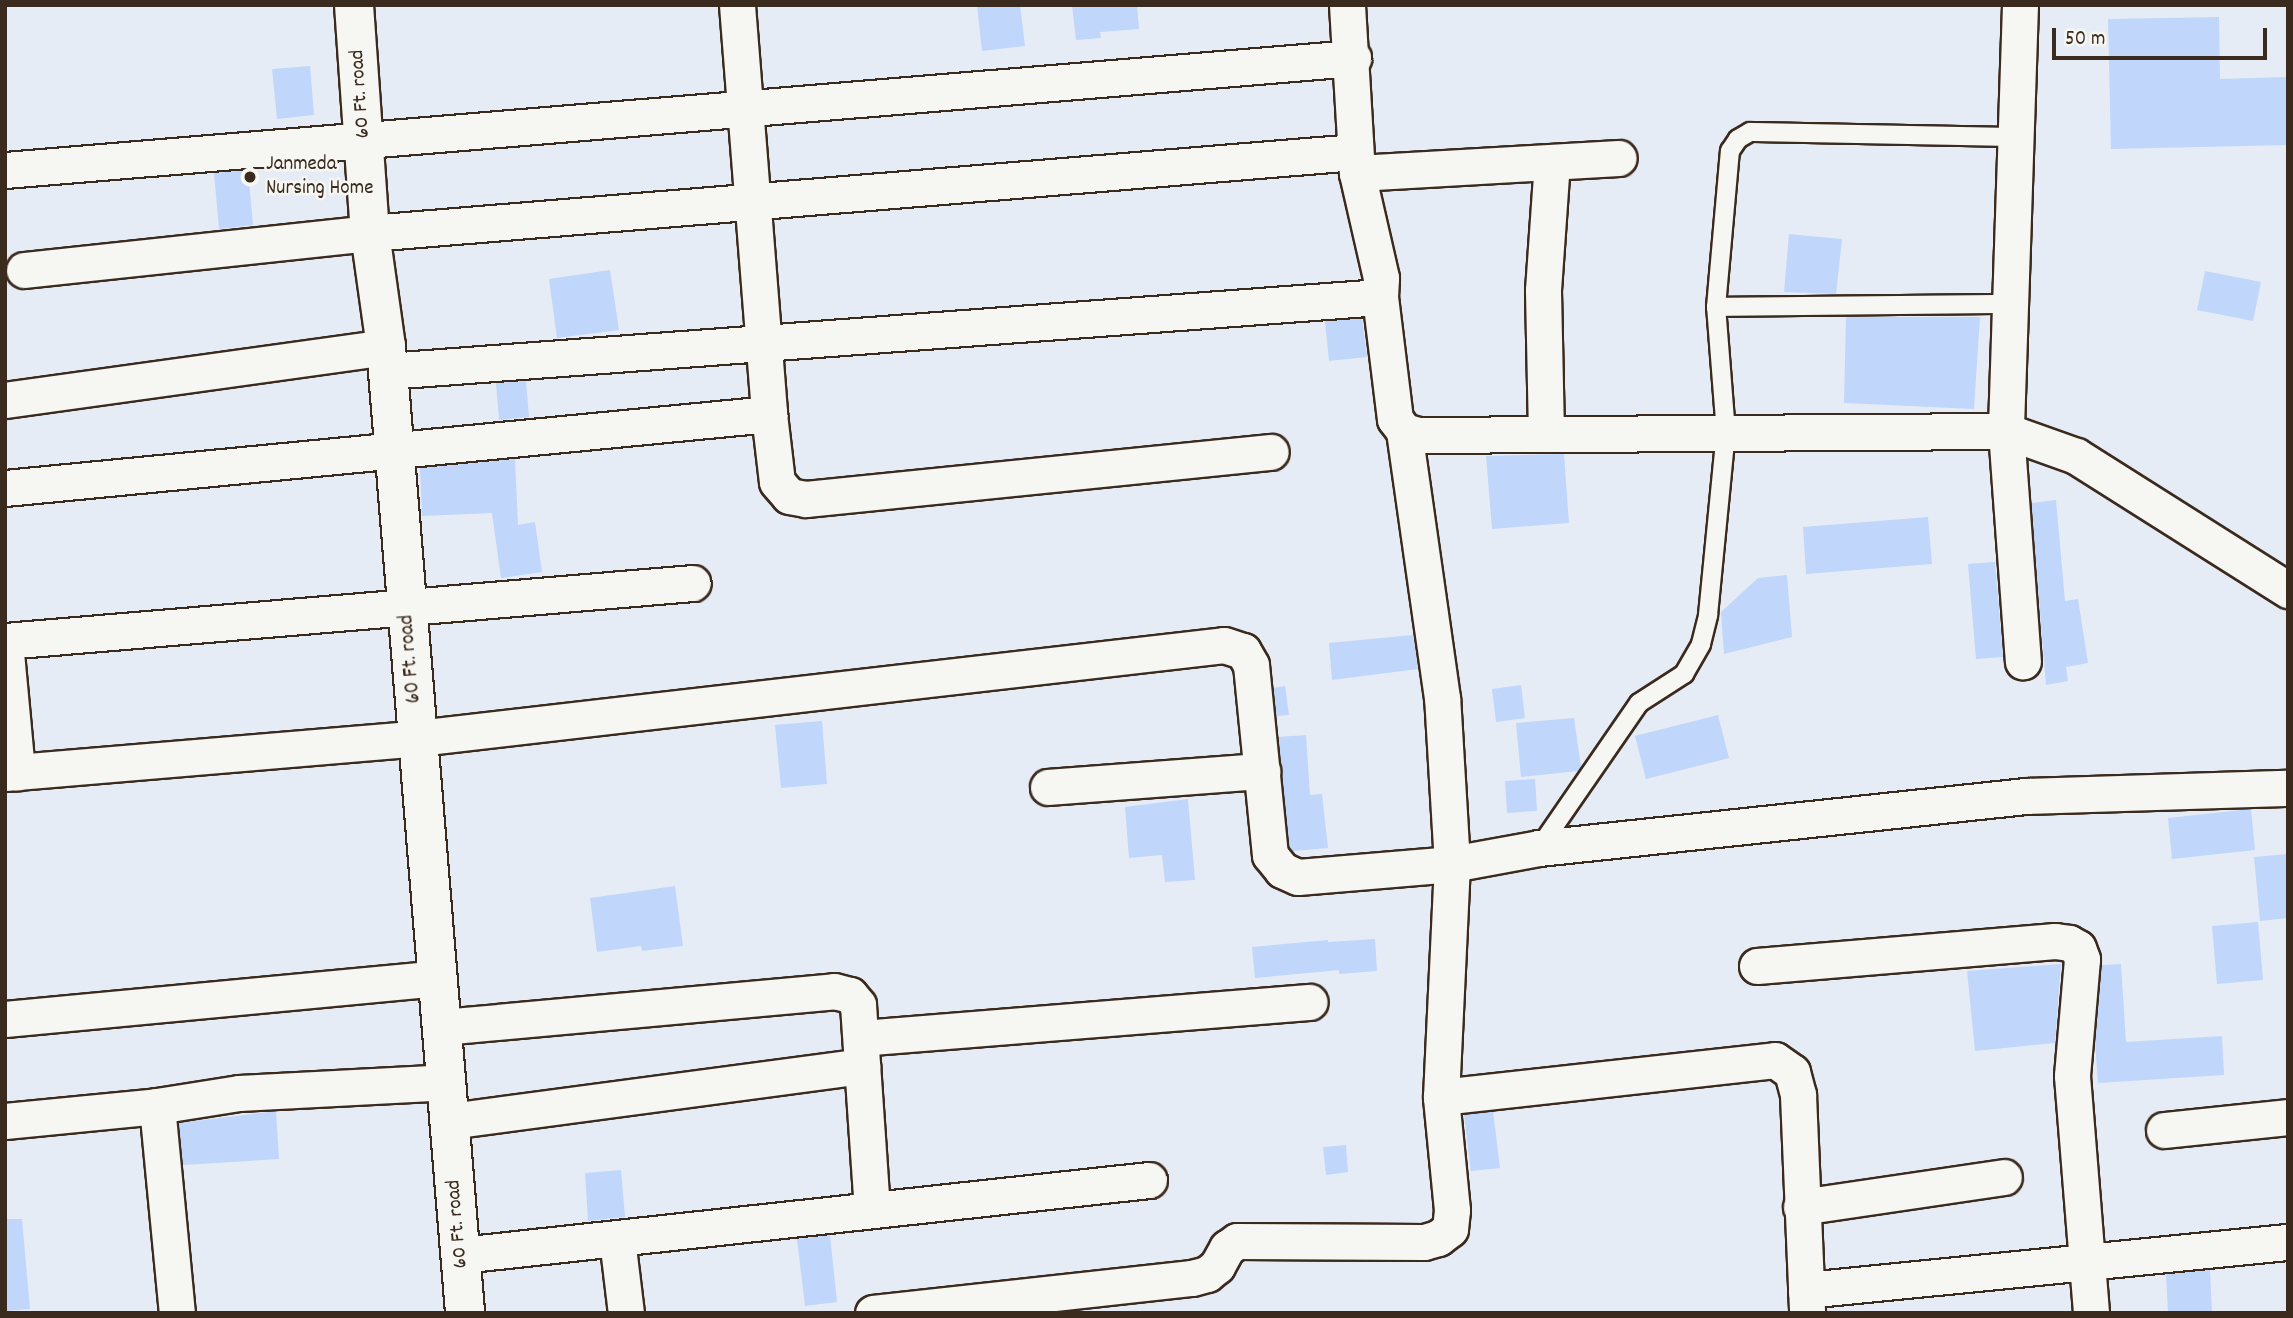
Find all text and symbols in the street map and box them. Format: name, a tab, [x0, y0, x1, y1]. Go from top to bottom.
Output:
scale bar	[2055, 14, 2270, 58]
text: 50 m	[2065, 25, 2105, 55]
street label: 60 Ft. road	[345, 49, 377, 139]
place label: Janmeda Nursing Home	[266, 152, 373, 202]
marker: Janmeda Nursing Home	[240, 167, 260, 187]
street label: 60 Ft. road	[395, 614, 427, 704]
street label: 60 Ft. road	[442, 1179, 474, 1269]

